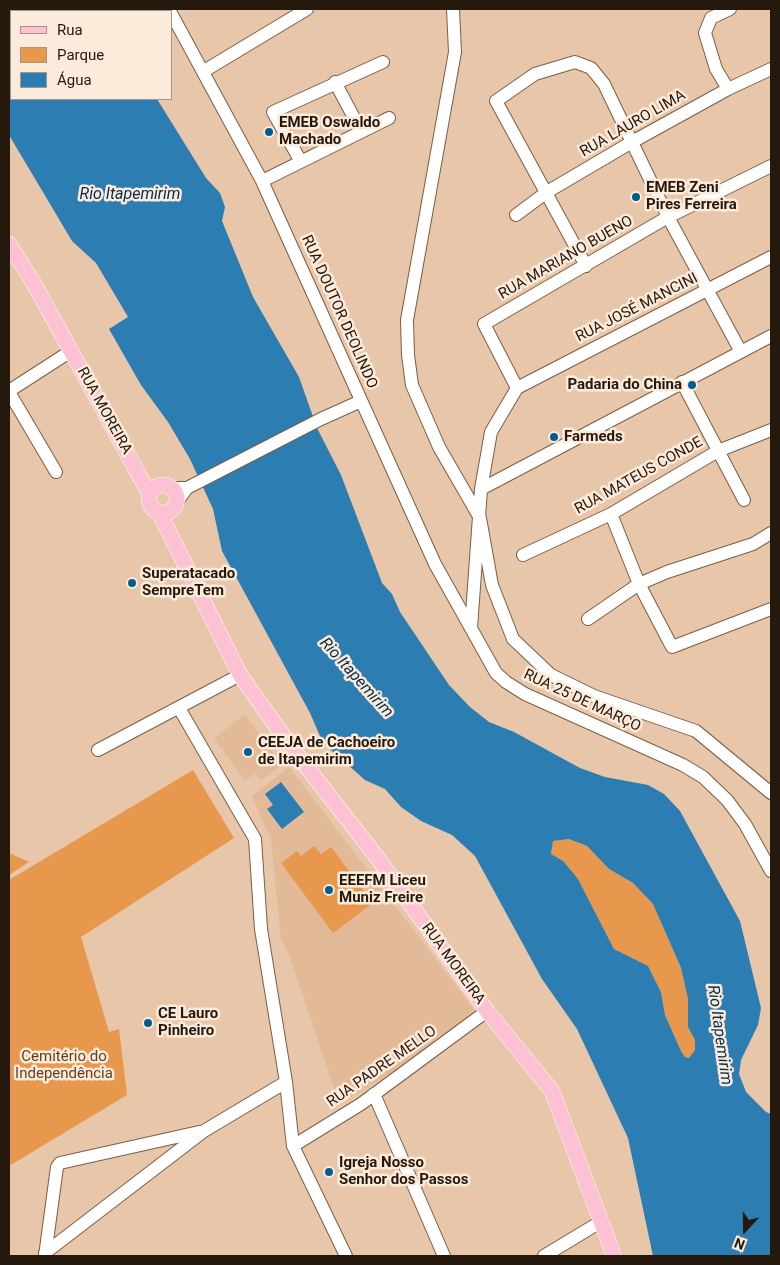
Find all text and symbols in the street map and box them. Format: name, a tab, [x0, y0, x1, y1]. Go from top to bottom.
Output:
legend	[10, 10, 172, 100]
text: Rua	[57, 21, 83, 39]
text: Parque	[57, 46, 104, 64]
text: Água	[57, 71, 92, 89]
street label: RUA LAURO LIMA	[577, 87, 689, 161]
place label: EMEB Oswaldo Machado	[279, 114, 380, 149]
marker: EMEB Oswaldo Machado	[263, 126, 275, 138]
place label: EMEB Zeni Pires Ferreira	[646, 179, 737, 214]
water label: Rio Itapemirim	[80, 185, 180, 205]
marker: EMEB Zeni Pires Ferreira	[630, 191, 642, 203]
street label: RUA MARIANO BUENO	[496, 212, 636, 304]
street label: RUA DOUTOR DEOLINDO	[297, 233, 381, 391]
street label: RUA JOSÉ MANCINI	[573, 269, 701, 347]
street label: RUA MOREIRA	[73, 364, 135, 458]
place label: Padaria do China	[567, 376, 682, 394]
marker: Padaria do China	[686, 379, 698, 391]
place label: Farmeds	[564, 428, 623, 446]
marker: Farmeds	[548, 431, 560, 443]
street label: RUA MATEUS CONDE	[572, 433, 706, 519]
place label: Superatacado SempreTem	[142, 565, 235, 600]
marker: Superatacado SempreTem	[126, 577, 138, 589]
water label: Rio Itapemirim	[315, 634, 397, 722]
street label: RUA 25 DE MARÇO	[520, 666, 644, 736]
place label: CEEJA de Cachoeiro de Itapemirim	[258, 734, 395, 769]
marker: CEEJA de Cachoeiro de Itapemirim	[242, 746, 254, 758]
place label: EEEFM Liceu Muniz Freire	[339, 872, 426, 907]
marker: EEEFM Liceu Muniz Freire	[323, 884, 335, 896]
street label: RUA MOREIRA	[417, 920, 489, 1008]
water label: Rio Itapemirim	[702, 984, 736, 1086]
place label: CE Lauro Pinheiro	[158, 1005, 218, 1040]
marker: CE Lauro Pinheiro	[142, 1017, 154, 1029]
street label: RUA PADRE MELLO	[324, 1022, 440, 1112]
park label: Cemitério do Independência	[15, 1048, 113, 1083]
place label: Igreja Nosso Senhor dos Passos	[339, 1154, 468, 1189]
marker: Igreja Nosso Senhor dos Passos	[323, 1166, 335, 1178]
north arrow	[720, 1205, 770, 1255]
text: N	[732, 1235, 747, 1253]

